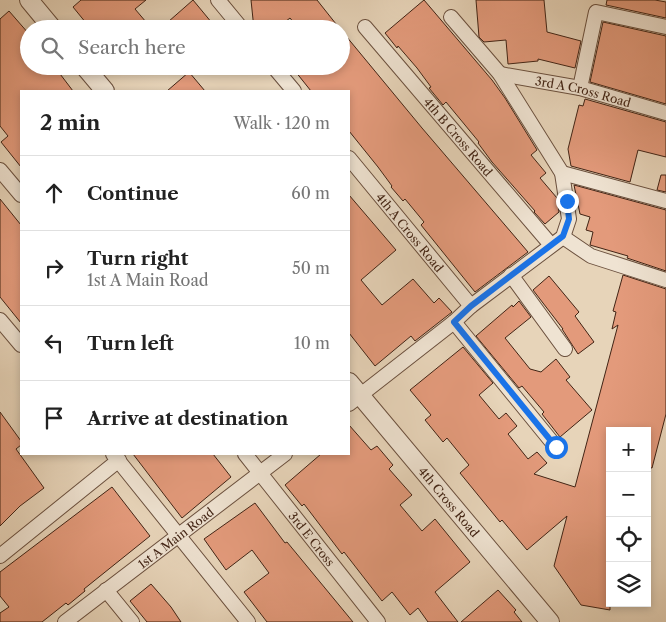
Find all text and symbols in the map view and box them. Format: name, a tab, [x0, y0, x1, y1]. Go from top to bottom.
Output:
search box	[20, 20, 350, 75]
icon: search	[38, 34, 66, 62]
text: Search here	[78, 36, 186, 59]
street label: 3rd A Cross Road	[534, 73, 633, 110]
street label: 4th B Cross Road	[421, 94, 497, 179]
text: 2 min	[40, 110, 100, 135]
text: Walk · 120 m	[234, 113, 330, 133]
icon: ahead	[40, 179, 68, 207]
text: Continue	[87, 182, 179, 205]
text: 60 m	[291, 183, 330, 203]
street label: 4th A Cross Road	[373, 190, 447, 275]
route end	[556, 190, 579, 213]
text: Turn right	[87, 247, 188, 270]
icon: right	[40, 254, 68, 282]
text: 50 m	[292, 258, 330, 278]
text: 1st A Main Road	[87, 270, 209, 290]
icon: left	[40, 329, 68, 357]
text: Turn left	[87, 332, 174, 355]
text: 10 m	[294, 333, 330, 353]
icon: arrive	[40, 404, 68, 432]
text: Arrive at destination	[87, 407, 288, 430]
map controls	[606, 427, 651, 607]
button: +	[606, 427, 651, 472]
route start	[545, 436, 568, 459]
street label: 4th Cross Road	[416, 464, 483, 540]
button: −	[606, 472, 651, 517]
street label: 1st A Main Road	[135, 504, 217, 571]
street label: 3rd E Cross	[286, 508, 338, 569]
button: locate	[606, 517, 651, 562]
button: layers	[606, 562, 651, 607]

